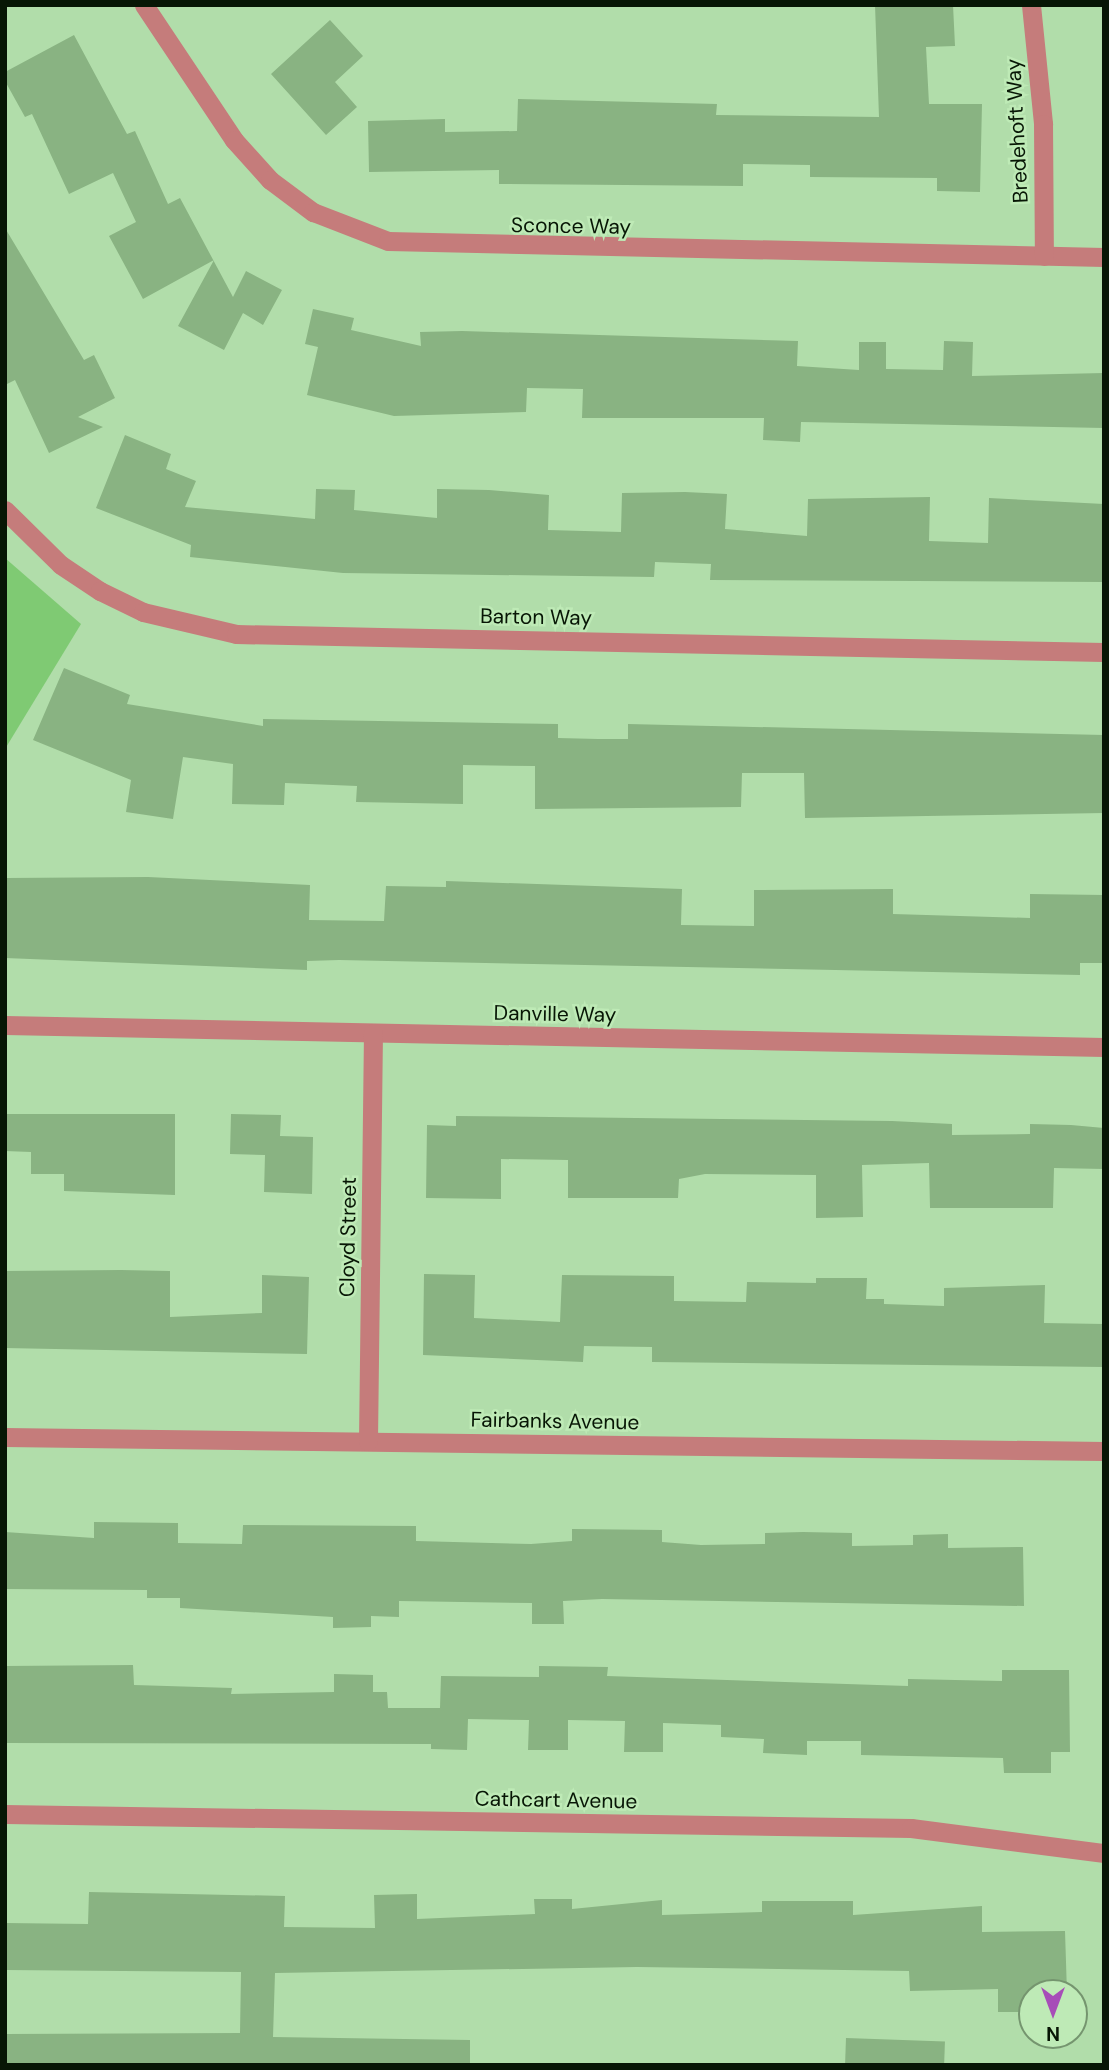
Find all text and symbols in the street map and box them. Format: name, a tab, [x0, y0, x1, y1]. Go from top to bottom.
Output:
street label: Bredehoft Way	[1001, 58, 1033, 204]
street label: Sconce Way	[511, 212, 631, 240]
street label: Barton Way	[480, 603, 592, 631]
street label: Danville Way	[493, 1000, 617, 1028]
street label: Cloyd Street	[334, 1177, 362, 1297]
street label: Fairbanks Avenue	[470, 1407, 640, 1435]
street label: Cathcart Avenue	[474, 1786, 638, 1814]
north arrow	[1018, 1979, 1088, 2049]
text: N	[1046, 2021, 1060, 2046]

